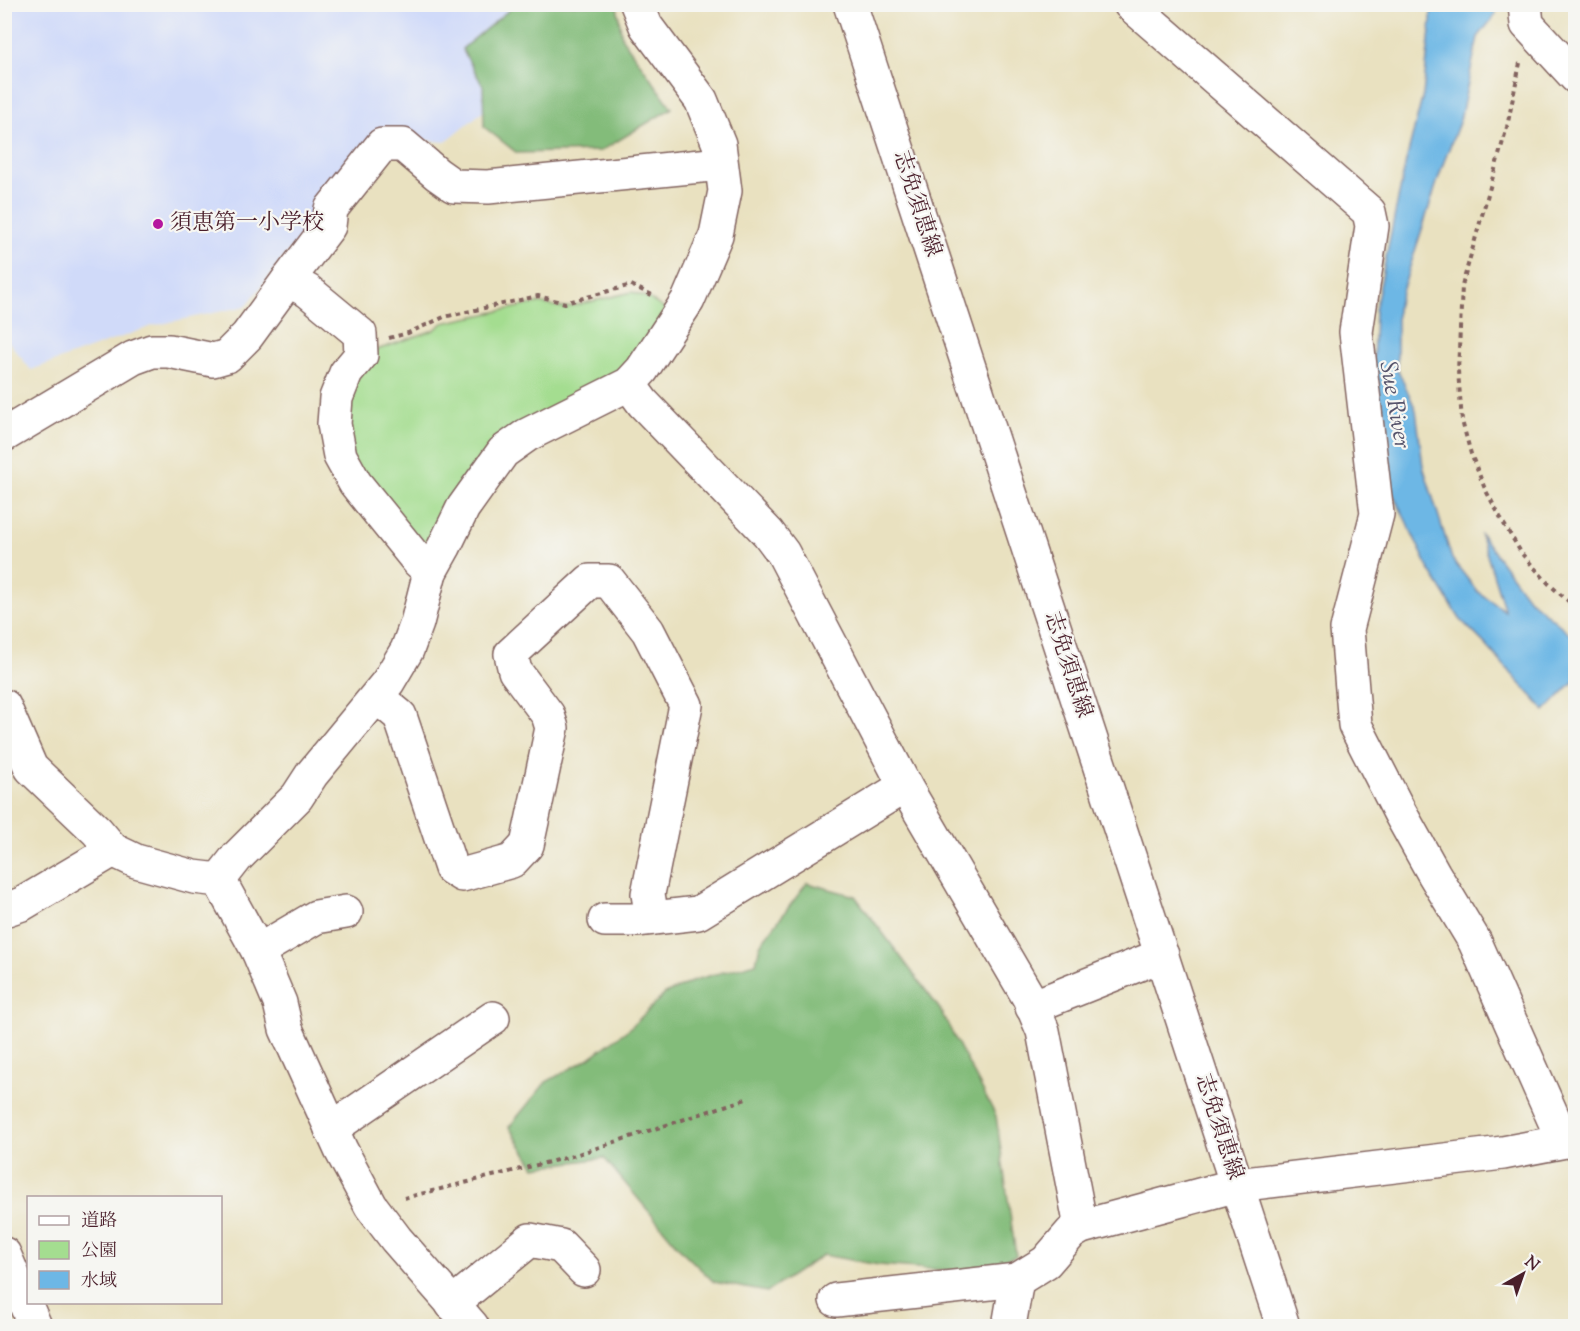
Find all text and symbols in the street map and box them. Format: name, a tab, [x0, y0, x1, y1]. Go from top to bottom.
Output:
street label: 志免須恵線	[884, 147, 948, 261]
place label: 須恵第一小学校	[170, 208, 324, 240]
marker: 須恵第一小学校	[151, 217, 165, 231]
water label: Sue River	[1370, 359, 1419, 452]
street label: 志免須恵線	[1035, 608, 1099, 722]
street label: 志免須恵線	[1186, 1070, 1250, 1184]
legend	[27, 1196, 222, 1304]
text: 道路	[81, 1209, 117, 1235]
text: 公園	[81, 1239, 117, 1265]
north arrow	[1493, 1244, 1553, 1304]
text: N	[1519, 1252, 1543, 1277]
text: 水域	[81, 1269, 117, 1295]

